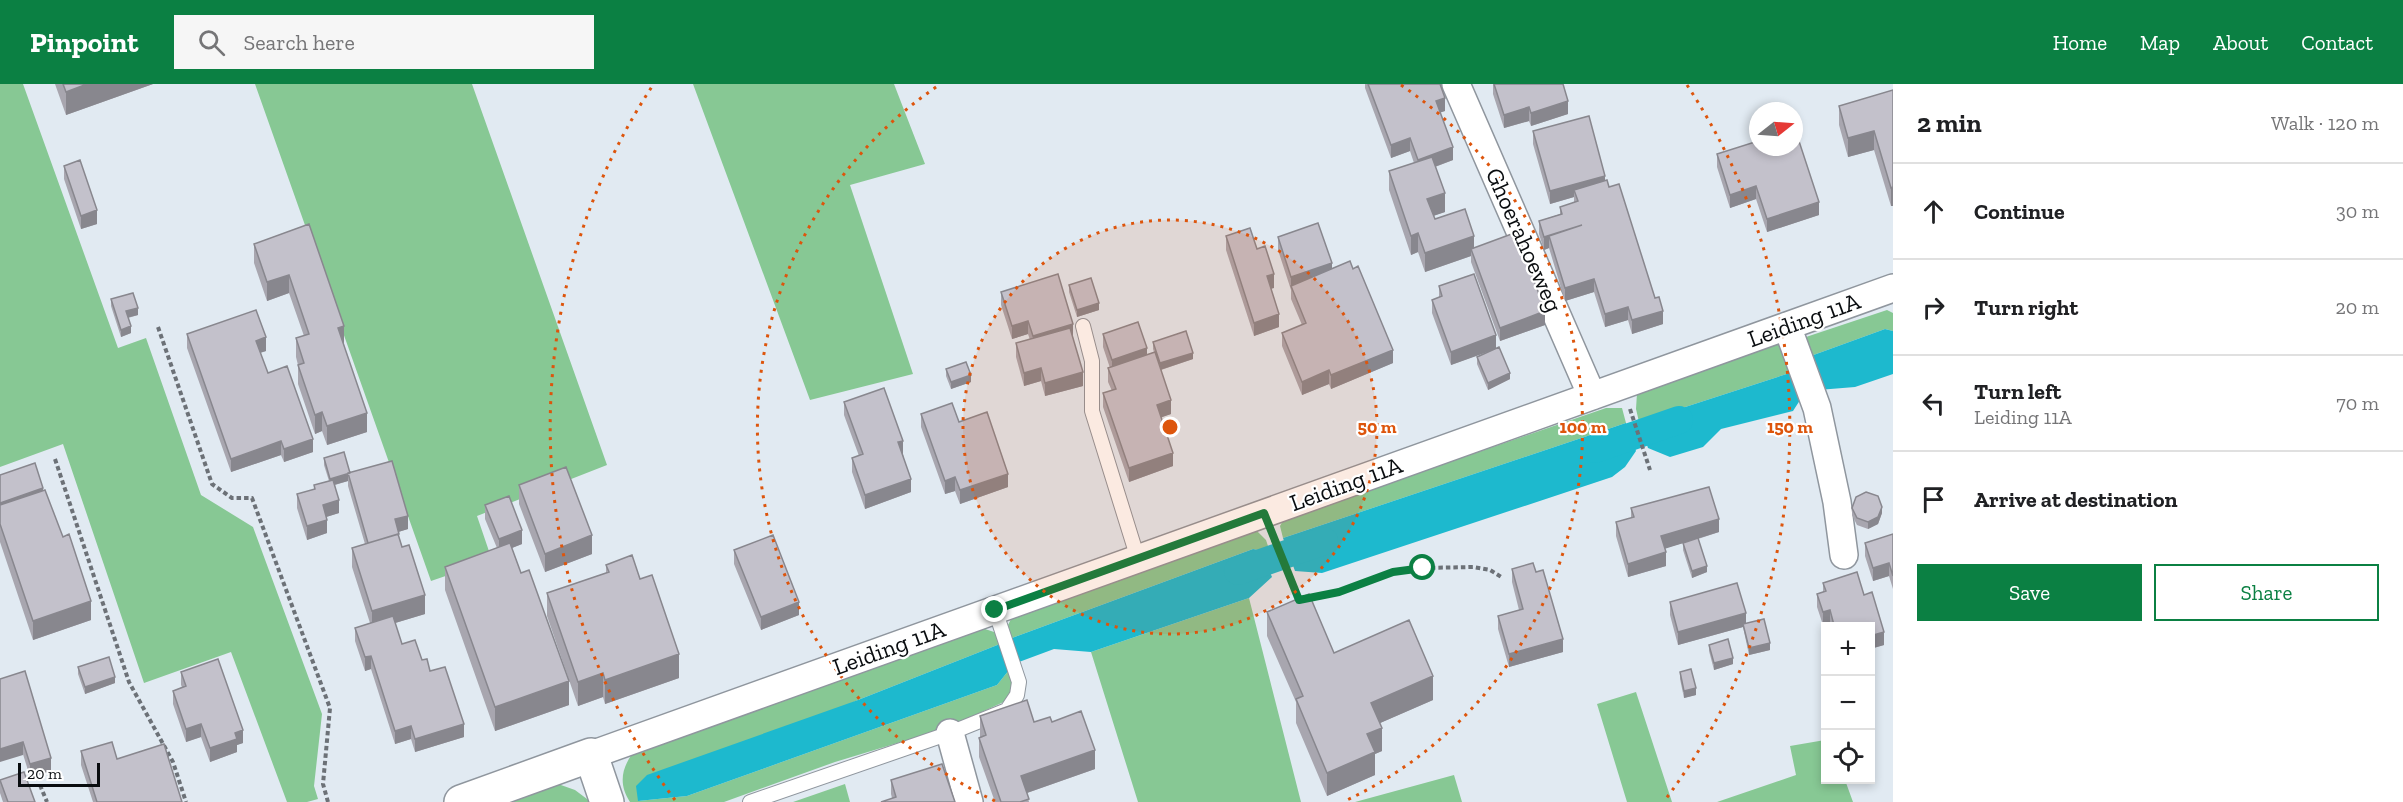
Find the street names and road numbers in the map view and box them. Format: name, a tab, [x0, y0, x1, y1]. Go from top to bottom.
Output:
street label: Ghoerahoeweg	[1480, 163, 1569, 316]
street label: Leiding 11A	[1744, 286, 1864, 353]
street label: Leiding 11A	[1286, 450, 1406, 517]
street label: Leiding 11A	[829, 614, 949, 681]

